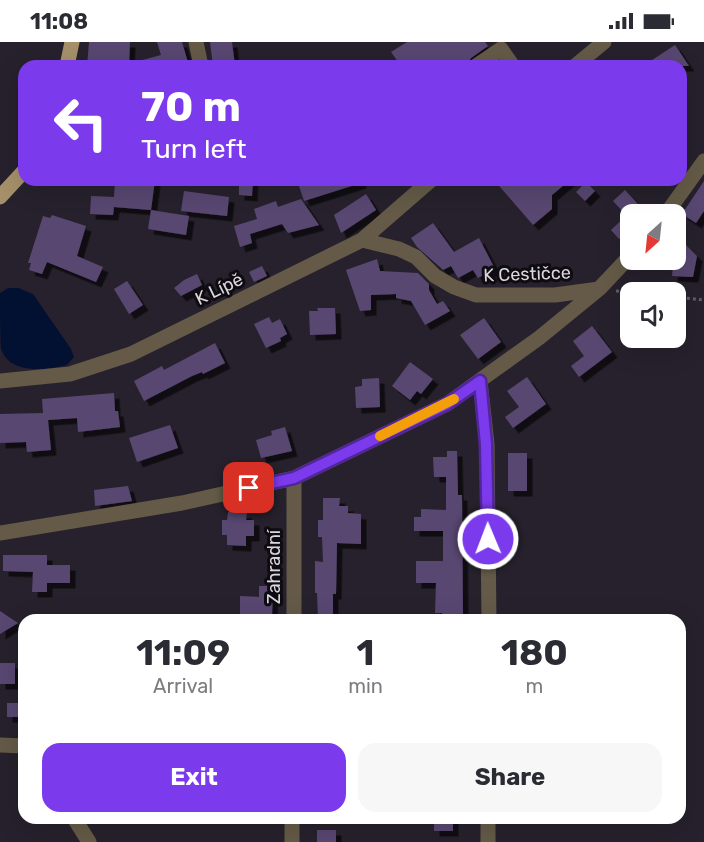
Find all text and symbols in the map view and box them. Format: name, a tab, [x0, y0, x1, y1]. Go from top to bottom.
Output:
text: 11:08	[30, 8, 88, 35]
text: 70 m	[141, 82, 241, 132]
icon: left	[42, 84, 120, 162]
text: Turn left	[141, 133, 246, 165]
north arrow	[620, 204, 686, 270]
map controls	[620, 204, 686, 348]
street label: K Cestičce	[483, 261, 571, 287]
street label: K Lípě	[192, 268, 246, 310]
button: sound	[620, 282, 686, 348]
pin	[223, 462, 274, 513]
icon: arrive	[232, 471, 265, 504]
position arrow	[456, 507, 520, 571]
street label: Zahradní	[263, 528, 285, 604]
text: 11:09	[136, 631, 230, 674]
text: 1	[357, 631, 375, 674]
text: 180	[501, 631, 568, 674]
text: Arrival	[153, 674, 213, 698]
text: min	[348, 674, 383, 698]
text: m	[526, 674, 543, 698]
button: Exit	[42, 743, 346, 812]
button: Share	[358, 743, 662, 812]

